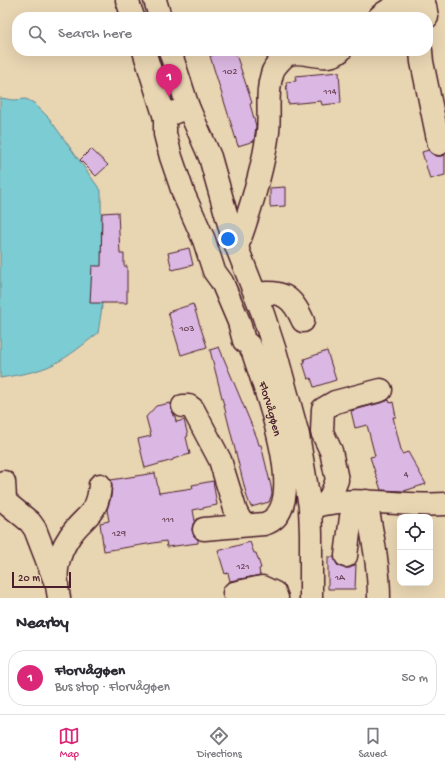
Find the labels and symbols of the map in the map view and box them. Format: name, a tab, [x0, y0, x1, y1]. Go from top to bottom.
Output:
pin: 1	[156, 64, 182, 97]
house number: 102	[222, 66, 237, 78]
house number: 114	[323, 86, 337, 98]
your location	[218, 229, 238, 249]
house number: 103	[179, 323, 194, 335]
street label: Florvågøen	[254, 379, 283, 438]
house number: 4	[404, 469, 409, 481]
house number: 111	[161, 514, 174, 526]
house number: 129	[111, 528, 126, 540]
house number: 121	[236, 561, 249, 573]
scale bar	[12, 570, 71, 589]
house number: 1A	[334, 572, 346, 584]

